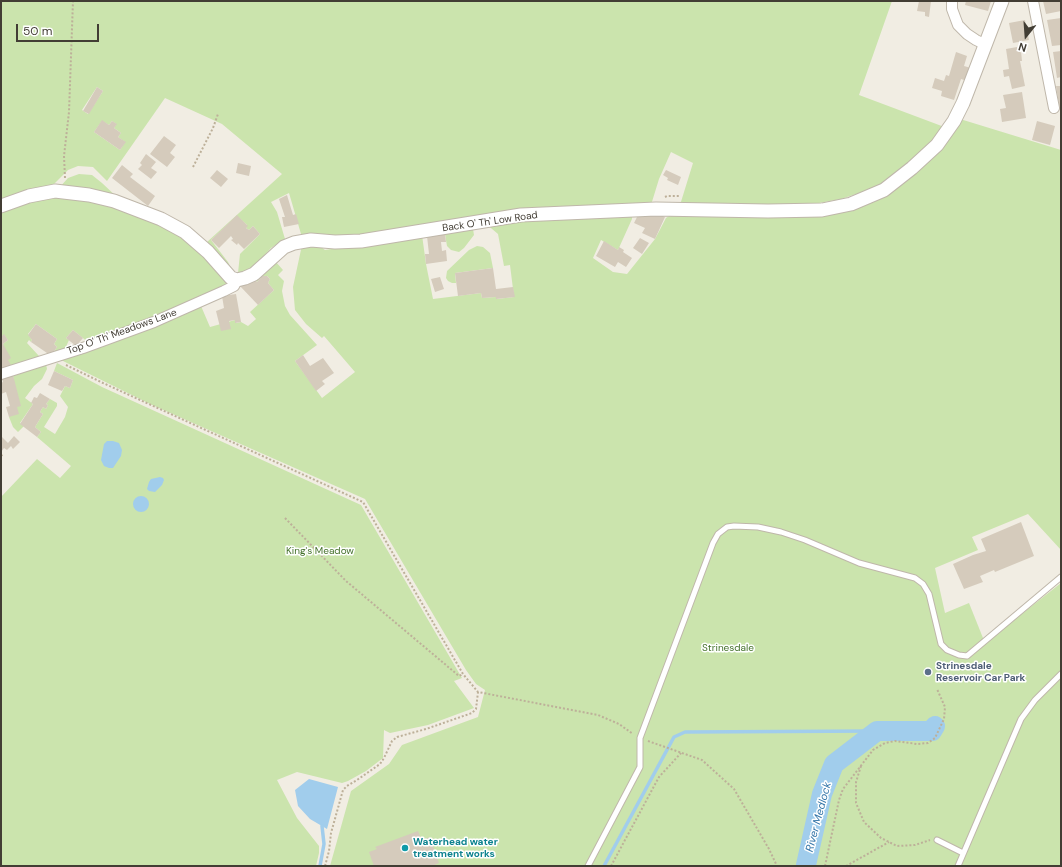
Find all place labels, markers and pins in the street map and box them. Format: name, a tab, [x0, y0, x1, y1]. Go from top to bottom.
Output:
place label: Strinesdale Reservoir Car Park	[936, 660, 1025, 684]
marker: Strinesdale Reservoir Car Park	[923, 667, 933, 677]
place label: Waterhead water treatment works	[413, 836, 498, 860]
marker: Waterhead water treatment works	[400, 843, 410, 853]

